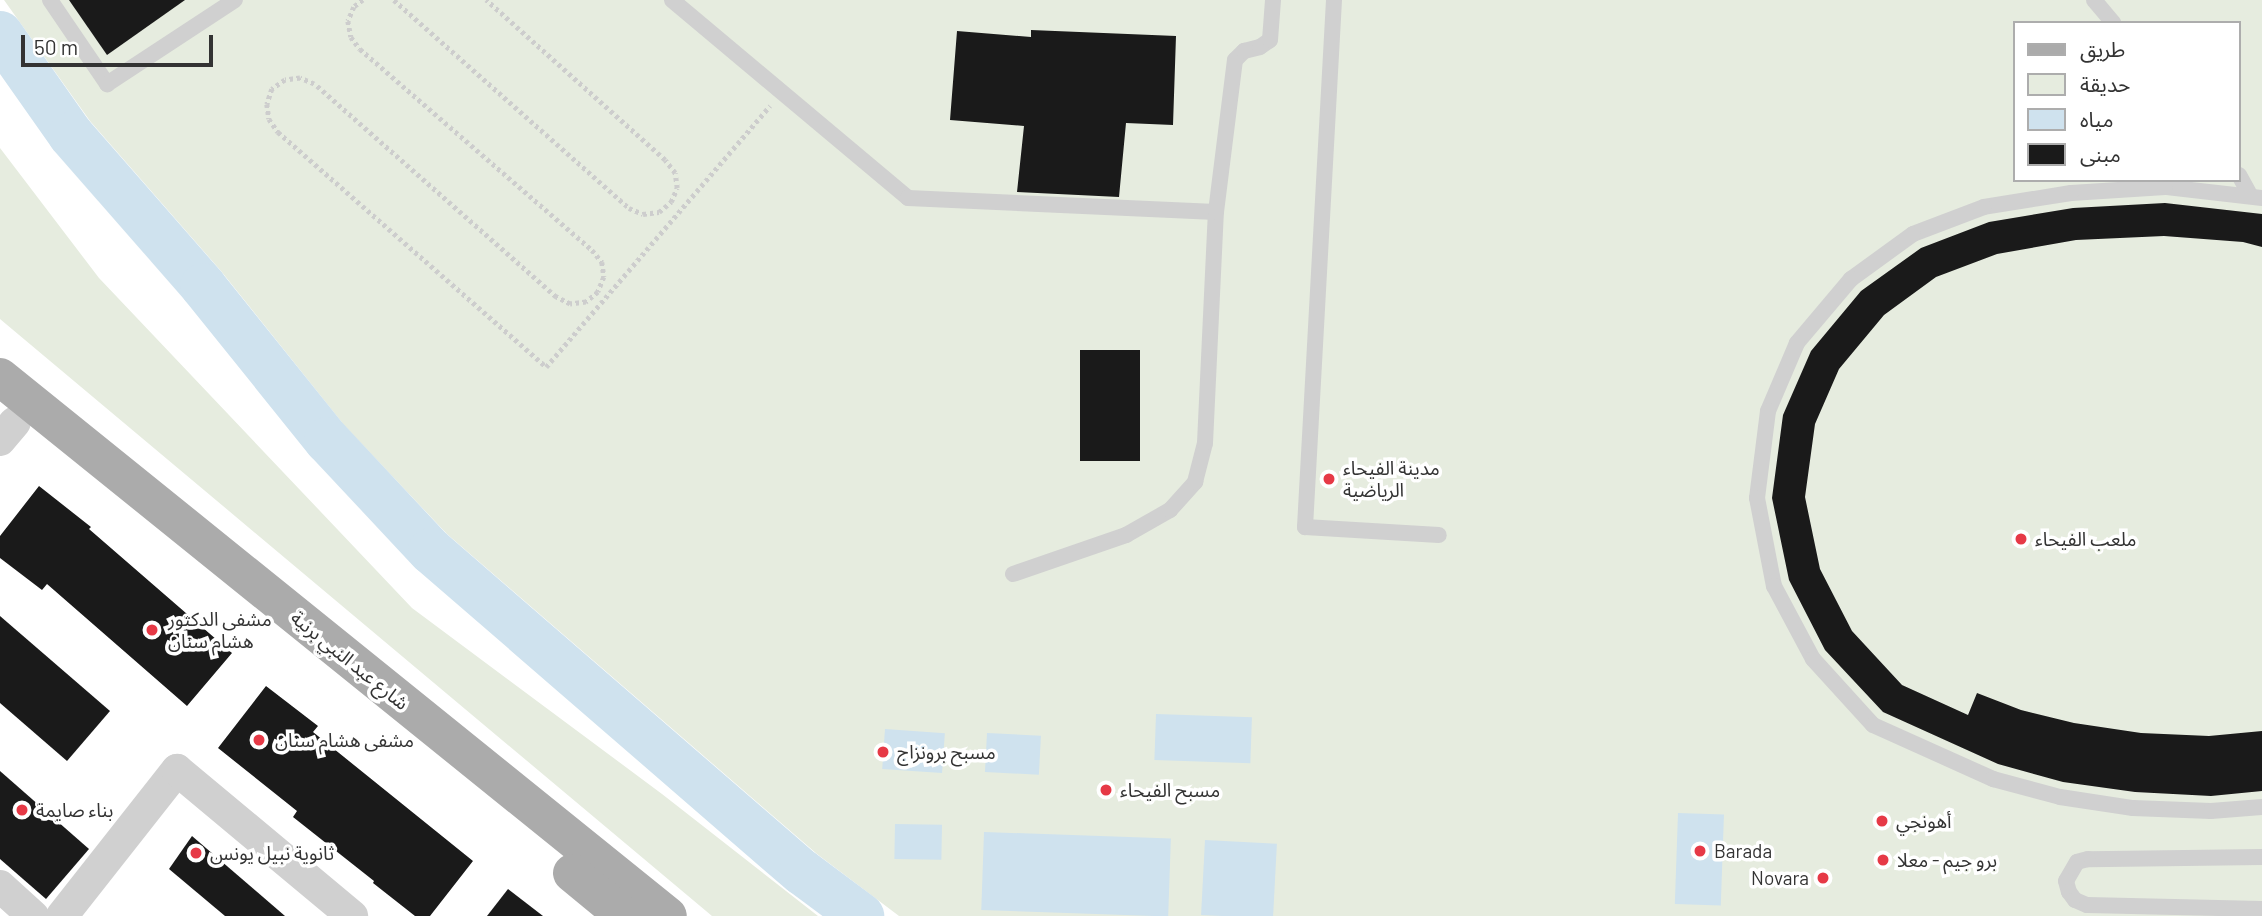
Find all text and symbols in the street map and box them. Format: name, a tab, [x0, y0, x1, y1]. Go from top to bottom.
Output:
scale bar	[24, 21, 217, 65]
legend	[2014, 21, 2241, 182]
text: 50 m	[34, 34, 78, 59]
text: طريق	[2080, 36, 2125, 61]
text: حديقة	[2080, 71, 2130, 96]
text: مياه	[2080, 106, 2113, 131]
text: مبنى	[2080, 141, 2121, 166]
place label: مدينة الفيحاء الرياضية	[1343, 457, 1440, 501]
marker: مدينة الفيحاء الرياضية	[1321, 471, 1337, 487]
place label: ملعب الفيحاء	[2035, 528, 2137, 550]
marker: ملعب الفيحاء	[2013, 531, 2029, 547]
street label: شارع عبد النبي برنية	[287, 606, 413, 714]
place label: مشفى الدكتور هشام سنان	[168, 608, 272, 652]
marker: مشفى الدكتور هشام سنان	[142, 620, 162, 640]
place label: مشفى هشام سنان	[275, 729, 414, 751]
marker: مشفى هشام سنان	[249, 730, 269, 750]
place label: مسبح برونزاج	[897, 741, 996, 763]
marker: مسبح برونزاج	[875, 744, 891, 760]
place label: مسبح الفيحاء	[1120, 779, 1220, 801]
marker: مسبح الفيحاء	[1098, 782, 1114, 798]
place label: بناء صايمة	[36, 799, 113, 821]
marker: بناء صايمة	[14, 802, 30, 818]
place label: أهونجي	[1896, 810, 1952, 832]
marker: أهونجي	[1874, 813, 1890, 829]
place label: Barada	[1714, 840, 1772, 862]
place label: ثانوية نبيل يونس	[210, 842, 334, 864]
marker: Barada	[1692, 843, 1708, 859]
marker: ثانوية نبيل يونس	[188, 845, 204, 861]
place label: برو جيم - معلا	[1897, 849, 1997, 871]
marker: برو جيم - معلا	[1875, 852, 1891, 868]
place label: Novara	[1751, 867, 1809, 889]
marker: Novara	[1815, 870, 1831, 886]

